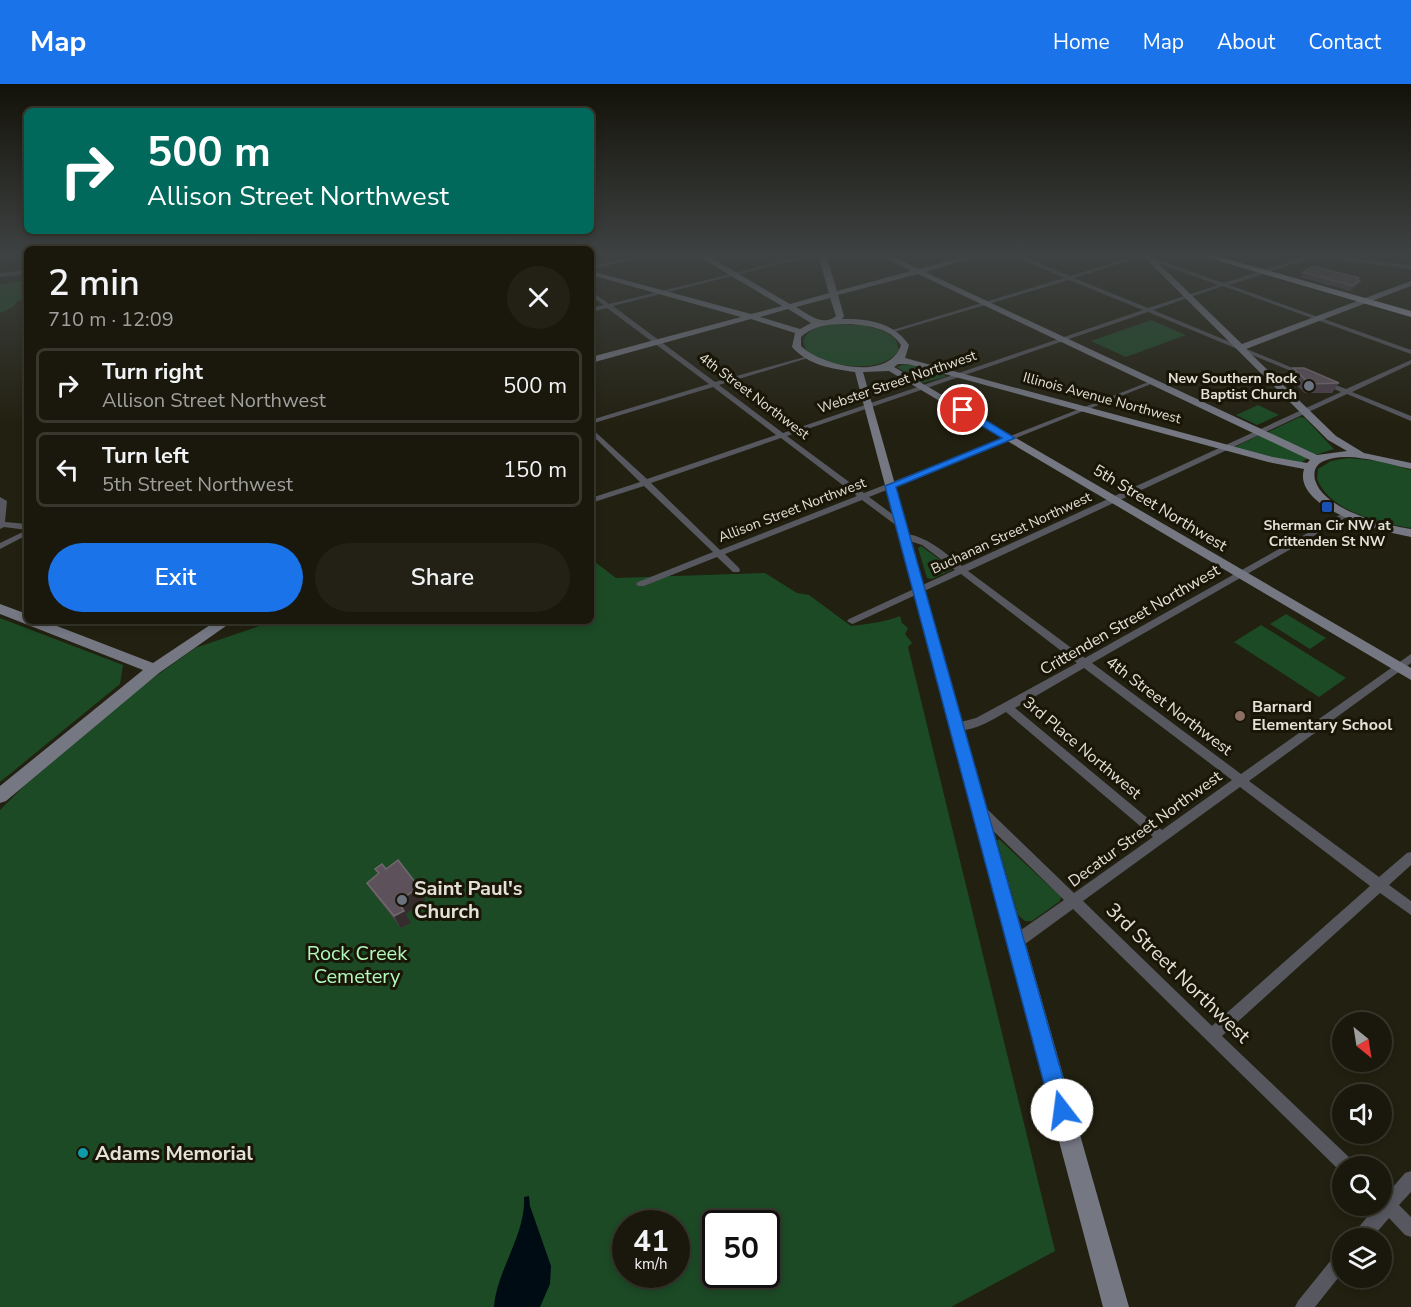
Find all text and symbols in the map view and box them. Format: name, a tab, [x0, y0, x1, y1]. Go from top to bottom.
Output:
text: Map	[30, 23, 86, 61]
text: Home	[1053, 28, 1110, 56]
text: Map	[1143, 28, 1184, 56]
text: About	[1217, 28, 1275, 56]
text: Contact	[1308, 28, 1381, 56]
text: 500 m	[147, 124, 271, 181]
icon: right	[48, 132, 126, 210]
text: Allison Street Northwest	[147, 178, 449, 215]
text: 2 min	[48, 259, 140, 308]
button: close	[507, 266, 570, 329]
text: 710 m · 12:09	[48, 306, 174, 333]
street label: Webster Street Northwest	[815, 346, 979, 418]
street label: 4th Street Northwest	[695, 348, 813, 444]
text: Turn right	[102, 357, 203, 387]
street label: Illinois Avenue Northwest	[1021, 368, 1183, 428]
icon: right	[51, 369, 84, 402]
place label: New Southern Rock Baptist Church	[1168, 369, 1297, 404]
text: 500 m	[503, 371, 567, 401]
marker: New Southern Rock Baptist Church	[1302, 379, 1316, 393]
pin	[937, 384, 988, 435]
text: Allison Street Northwest	[102, 387, 326, 414]
icon: arrive	[946, 393, 979, 426]
text: Turn left	[102, 441, 189, 471]
icon: left	[51, 453, 84, 486]
text: 150 m	[503, 455, 567, 485]
street label: 5th Street Northwest	[1089, 459, 1231, 557]
text: 5th Street Northwest	[102, 471, 293, 498]
street label: Allison Street Northwest	[715, 473, 869, 547]
street label: Buchanan Street Northwest	[928, 487, 1094, 579]
marker: Sherman Cir NW at Crittenden St NW	[1320, 500, 1334, 514]
place label: Sherman Cir NW at Crittenden St NW	[1263, 516, 1391, 551]
button: Exit	[48, 543, 303, 612]
button: Share	[315, 543, 570, 612]
street label: Crittenden Street Northwest	[1036, 559, 1224, 681]
street label: 4th Street Northwest	[1101, 651, 1237, 761]
street label: 3rd Place Northwest	[1018, 692, 1146, 804]
place label: Barnard Elementary School	[1252, 696, 1392, 736]
marker: Barnard Elementary School	[1233, 709, 1247, 723]
street label: Decatur Street Northwest	[1064, 766, 1227, 892]
place label: Saint Paul's Church	[414, 875, 523, 925]
marker: Saint Paul's Church	[395, 893, 409, 907]
street label: 3rd Street Northwest	[1100, 897, 1257, 1050]
park label: Rock Creek Cemetery	[307, 940, 408, 990]
north arrow	[1332, 1012, 1392, 1072]
map controls	[1332, 1012, 1392, 1288]
position arrow	[1030, 1078, 1094, 1142]
button: sound	[1332, 1084, 1392, 1144]
place label: Adams Memorial	[95, 1140, 254, 1167]
marker: Adams Memorial	[76, 1146, 90, 1160]
button: search	[1332, 1156, 1392, 1216]
speed limit sign: 50	[702, 1210, 780, 1288]
text: 41	[633, 1221, 669, 1262]
button: layers	[1332, 1228, 1392, 1288]
text: km/h	[634, 1254, 668, 1274]

